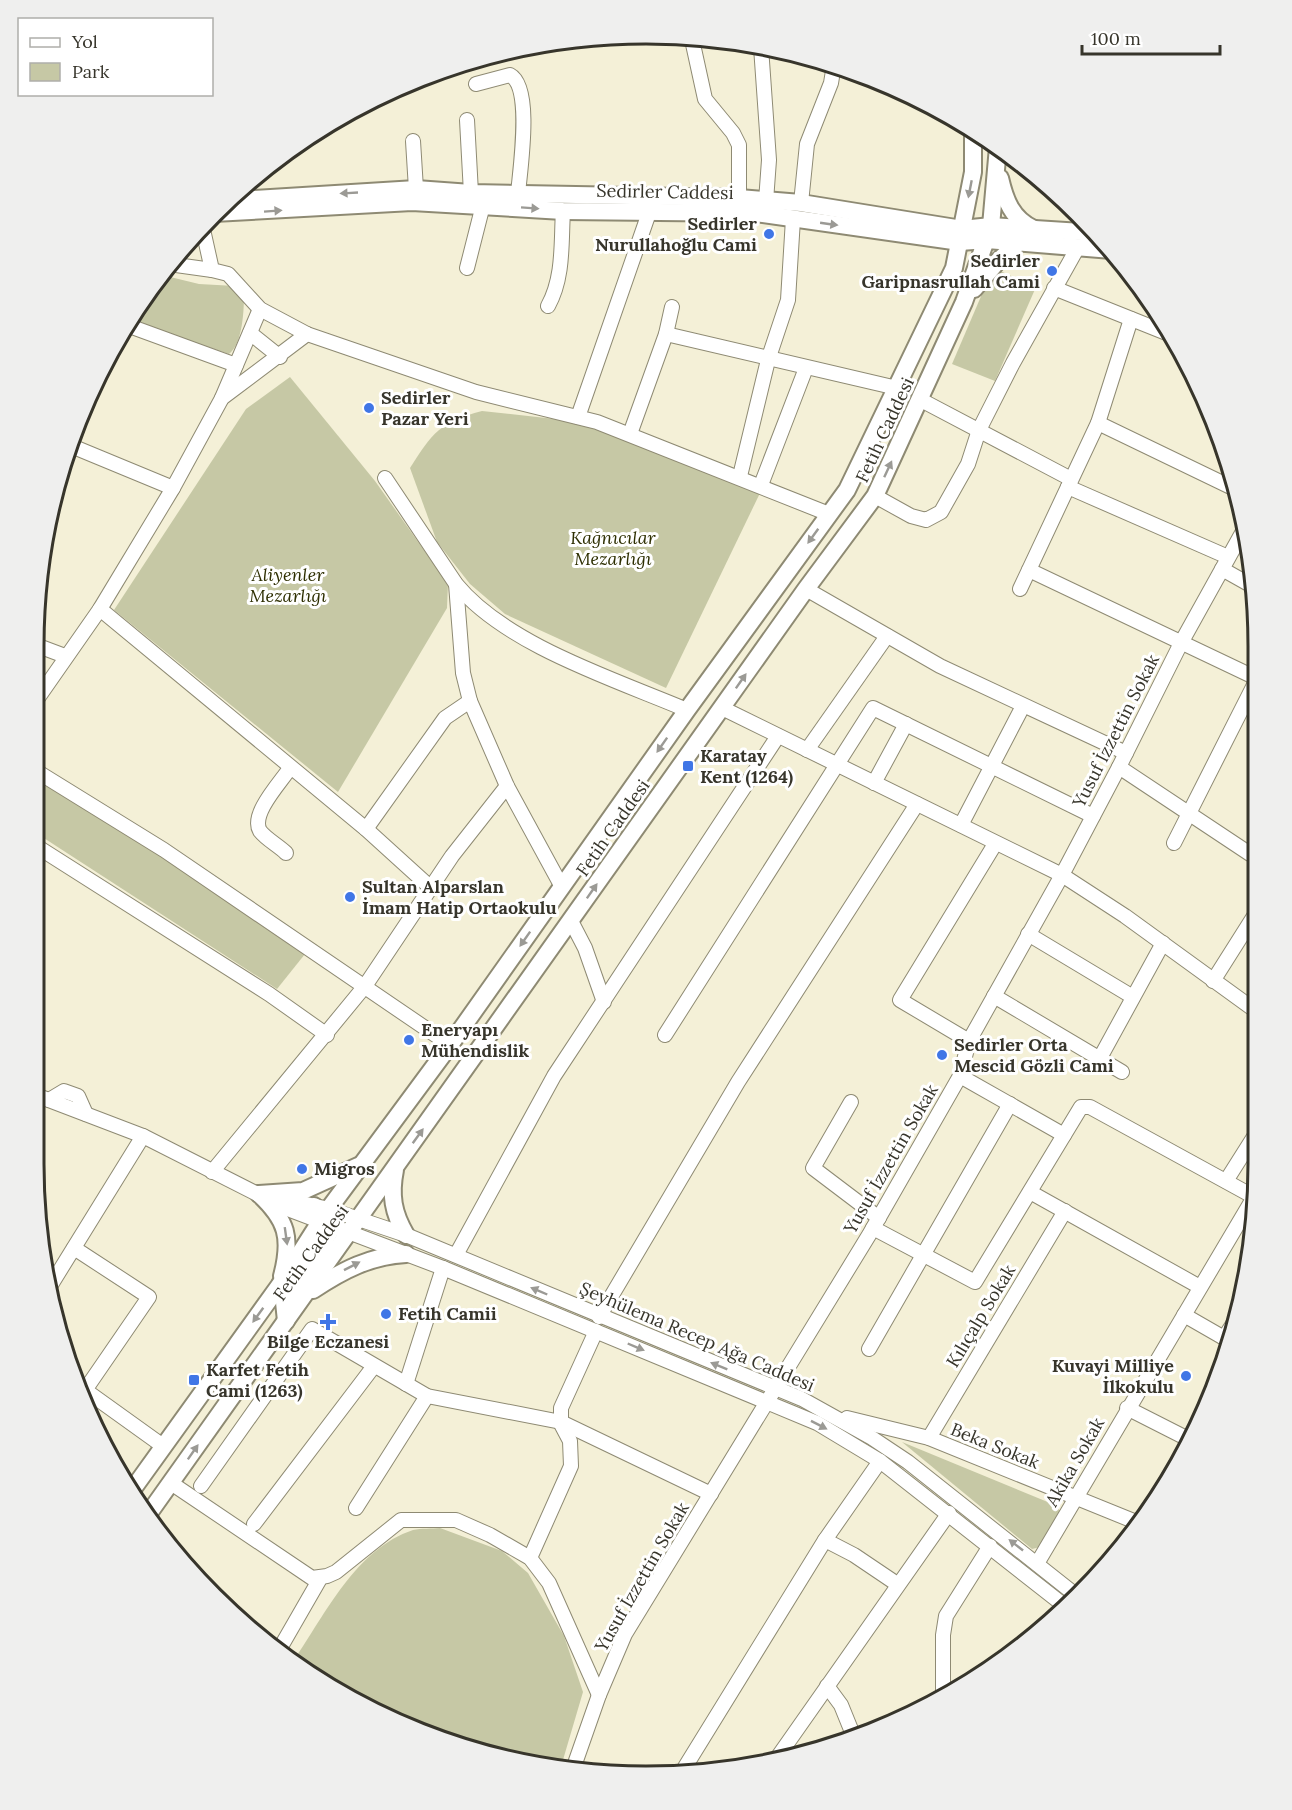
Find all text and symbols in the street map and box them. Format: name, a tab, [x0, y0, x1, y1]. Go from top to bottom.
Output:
legend	[18, 18, 213, 96]
scale bar	[1082, 18, 1220, 56]
text: 100 m	[1091, 27, 1141, 50]
text: Yol	[71, 30, 98, 53]
text: Park	[72, 60, 110, 83]
street label: Sedirler Caddesi	[596, 179, 734, 204]
one-way arrow	[965, 180, 974, 199]
one-way arrow	[340, 189, 359, 198]
one-way arrow	[521, 204, 540, 213]
one-way arrow	[263, 206, 282, 216]
place label: Sedirler Nurullahoğlu Cami	[595, 212, 757, 256]
one-way arrow	[820, 219, 839, 228]
marker: Sedirler Nurullahoğlu Cami	[762, 227, 776, 241]
place label: Sedirler Garipnasrullah Cami	[861, 249, 1040, 293]
marker: Sedirler Garipnasrullah Cami	[1045, 264, 1059, 278]
street label: Fetih Caddesi	[850, 374, 919, 486]
place label: Sedirler Pazar Yeri	[381, 386, 469, 430]
marker: Sedirler Pazar Yeri	[362, 401, 376, 415]
one-way arrow	[883, 460, 893, 478]
park label: Kağnıcılar Mezarlığı	[570, 526, 657, 570]
one-way arrow	[807, 528, 819, 544]
park label: Aliyenler Mezarlığı	[249, 563, 327, 607]
street label: Yusuf İzzettin Sokak	[1066, 650, 1164, 812]
one-way arrow	[735, 673, 746, 689]
one-way arrow	[656, 737, 668, 753]
place label: Karatay Kent (1264)	[700, 744, 793, 788]
marker: Karatay Kent (1264)	[681, 759, 695, 773]
street label: Fetih Caddesi	[571, 775, 655, 881]
place label: Sultan Alparslan İmam Hatip Ortaokulu	[362, 875, 557, 919]
one-way arrow	[586, 884, 598, 900]
marker: Sultan Alparslan İmam Hatip Ortaokulu	[343, 890, 357, 904]
one-way arrow	[519, 930, 531, 946]
place label: Eneryapı Mühendislik	[421, 1018, 529, 1062]
marker: Eneryapı Mühendislik	[402, 1033, 416, 1047]
place label: Sedirler Orta Mescid Gözli Cami	[954, 1033, 1114, 1077]
marker: Sedirler Orta Mescid Gözli Cami	[935, 1048, 949, 1062]
street label: Yusuf İzzettin Sokak	[838, 1079, 943, 1239]
one-way arrow	[412, 1128, 424, 1144]
place label: Migros	[314, 1157, 375, 1180]
marker: Migros	[295, 1162, 309, 1176]
street label: Fetih Caddesi	[268, 1200, 353, 1305]
one-way arrow	[281, 1226, 290, 1245]
street label: Kılıçalp Sokak	[941, 1260, 1020, 1371]
one-way arrow	[344, 1262, 361, 1271]
street label: Şeyhülema Recep Ağa Caddesi	[576, 1277, 818, 1397]
one-way arrow	[530, 1286, 548, 1296]
place label: Fetih Camii	[398, 1302, 497, 1325]
one-way arrow	[252, 1307, 264, 1323]
marker: Fetih Camii	[379, 1307, 393, 1321]
marker: Bilge Eczanesi	[321, 1315, 335, 1329]
place label: Bilge Eczanesi	[267, 1330, 389, 1353]
one-way arrow	[627, 1342, 645, 1352]
place label: Kuvayi Milliye İlkokulu	[1052, 1354, 1174, 1398]
place label: Karfet Fetih Cami (1263)	[206, 1358, 309, 1402]
one-way arrow	[710, 1361, 728, 1371]
marker: Kuvayi Milliye İlkokulu	[1179, 1369, 1193, 1383]
marker: Karfet Fetih Cami (1263)	[187, 1373, 201, 1387]
street label: Akika Sokak	[1039, 1413, 1109, 1511]
street label: Beka Sokak	[947, 1417, 1043, 1474]
one-way arrow	[810, 1419, 828, 1429]
one-way arrow	[187, 1444, 199, 1460]
street label: Yusuf İzzettin Sokak	[589, 1497, 694, 1657]
one-way arrow	[1008, 1539, 1024, 1552]

